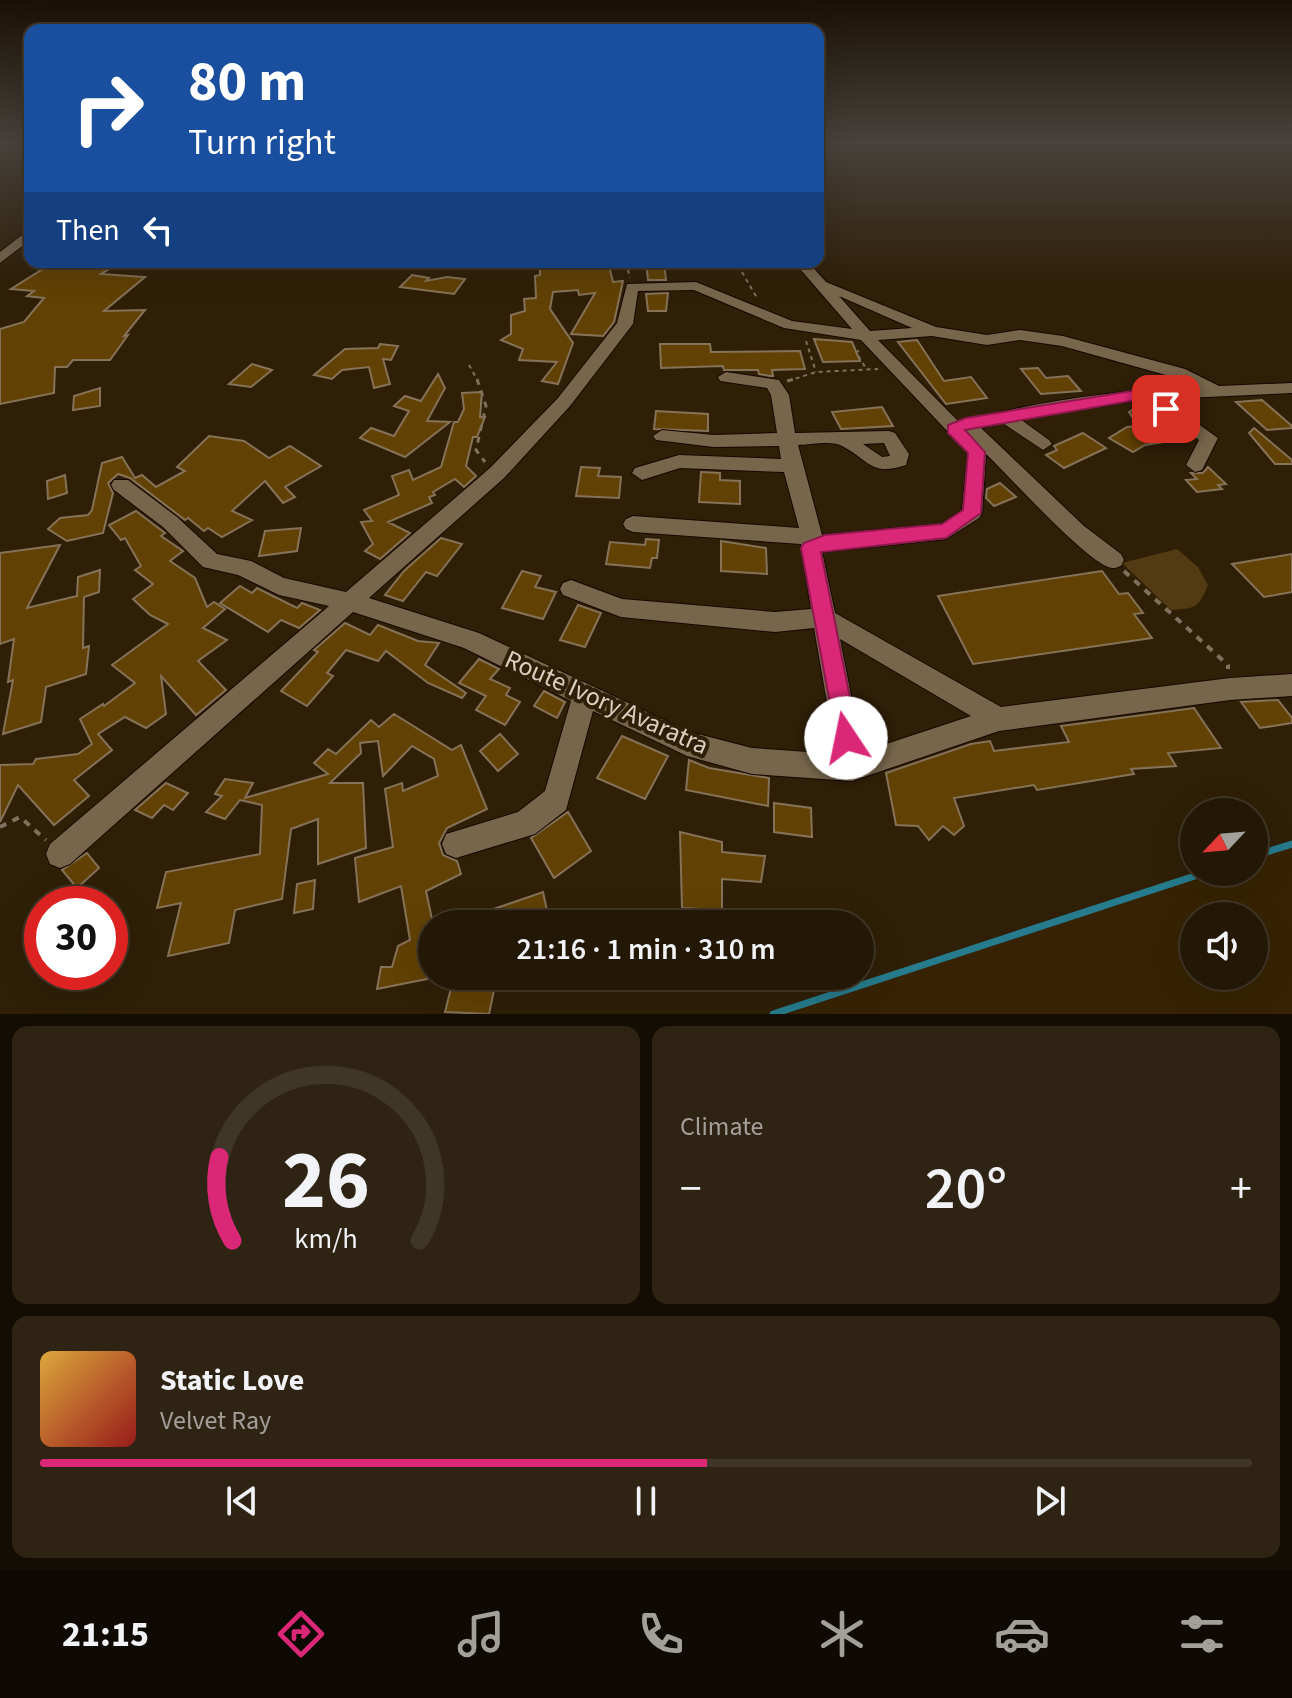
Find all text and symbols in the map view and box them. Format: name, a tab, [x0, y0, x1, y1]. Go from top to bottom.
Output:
text: 80 m	[188, 43, 306, 122]
icon: right	[56, 56, 160, 160]
text: Turn right	[188, 117, 336, 168]
icon: left	[136, 208, 180, 252]
text: Then	[56, 209, 120, 252]
pin	[1132, 375, 1200, 443]
icon: arrive	[1144, 387, 1188, 431]
street label: Route Ivory Avaratra	[499, 641, 715, 764]
position arrow	[804, 696, 888, 780]
north arrow	[1180, 798, 1268, 886]
map controls	[1180, 798, 1268, 990]
speed limit sign: 30	[24, 886, 128, 990]
button: sound	[1180, 902, 1268, 990]
text: 21:16 · 1 min · 310 m	[516, 928, 776, 971]
text: Climate	[680, 1108, 764, 1145]
text: 26	[282, 1122, 370, 1240]
text: 20°	[925, 1147, 1007, 1232]
text: −	[680, 1158, 702, 1221]
text: +	[1230, 1158, 1252, 1221]
text: km/h	[294, 1219, 358, 1259]
text: Static Love	[160, 1359, 304, 1402]
text: Velvet Ray	[160, 1402, 271, 1439]
icon: previous	[220, 1479, 264, 1523]
icon: pause	[624, 1479, 668, 1523]
icon: next	[1028, 1479, 1072, 1523]
icon: directions	[273, 1606, 329, 1662]
icon: music	[453, 1606, 509, 1662]
icon: phone	[633, 1606, 689, 1662]
icon: climate	[814, 1606, 870, 1662]
icon: car	[994, 1606, 1050, 1662]
icon: filters	[1174, 1606, 1230, 1662]
text: 21:15	[62, 1609, 149, 1660]

